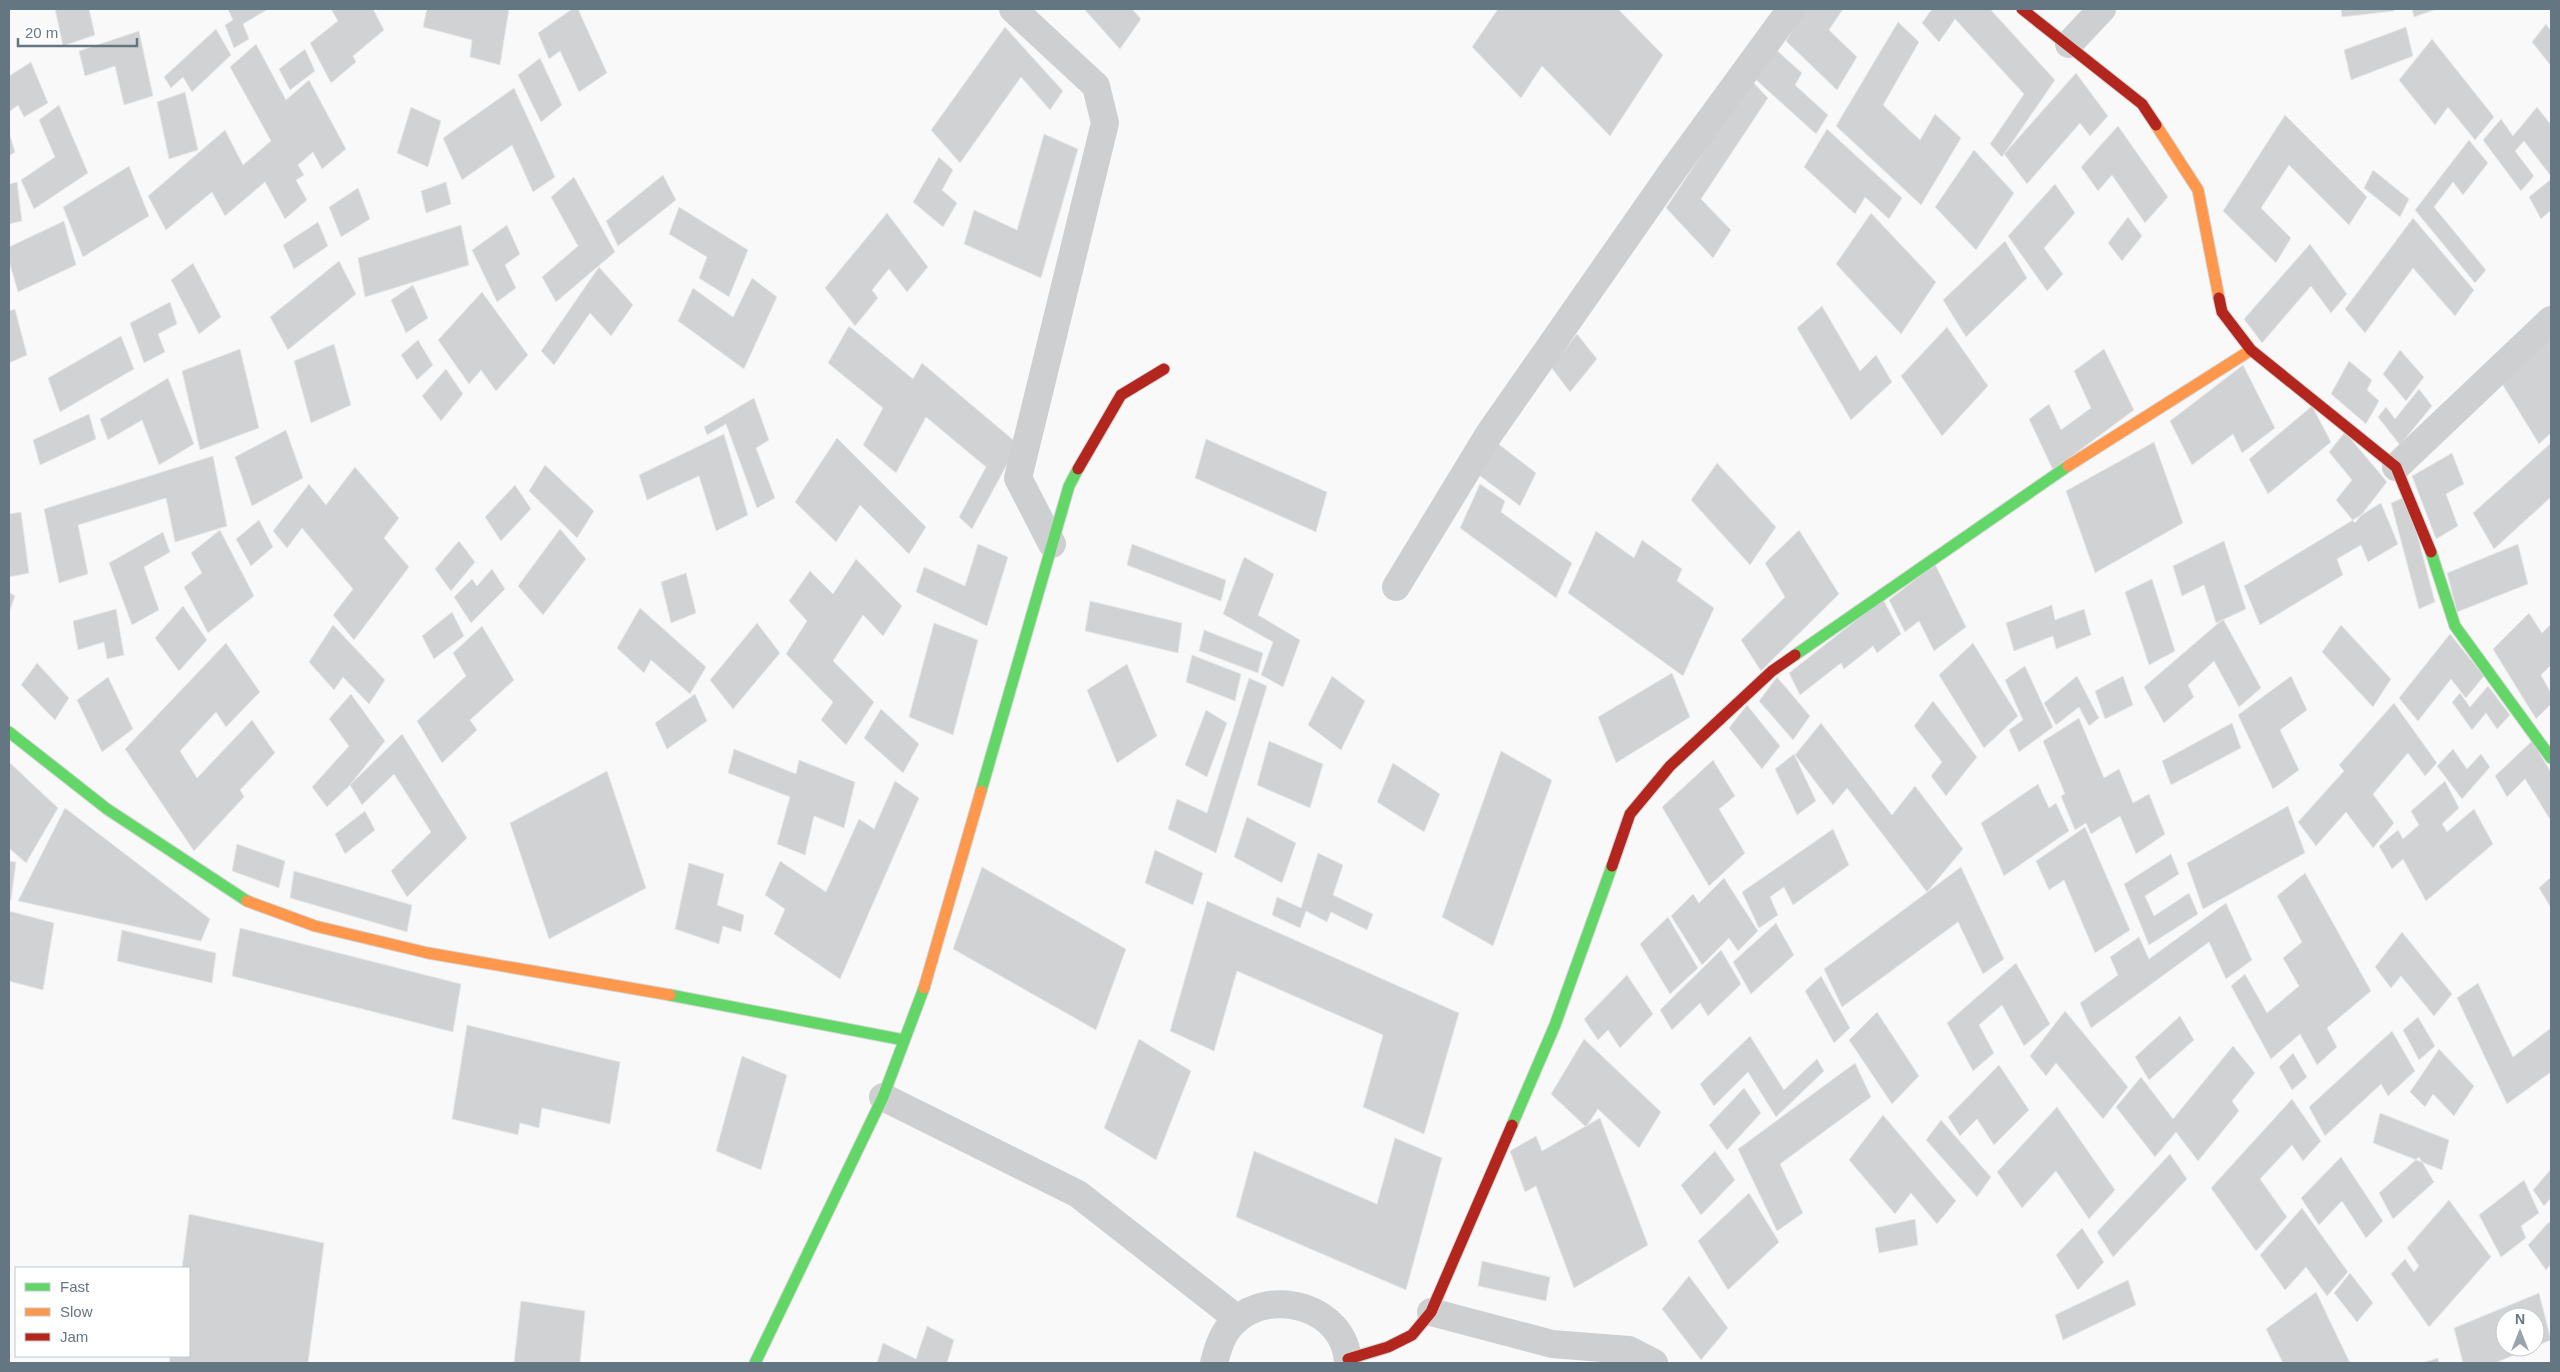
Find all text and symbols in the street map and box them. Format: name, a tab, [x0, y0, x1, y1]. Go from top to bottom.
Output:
scale bar	[18, 15, 136, 47]
text: 20 m	[25, 24, 58, 41]
legend	[15, 1267, 190, 1357]
text: Fast	[60, 1278, 90, 1295]
text: Slow	[60, 1303, 93, 1320]
north arrow	[2495, 1307, 2545, 1357]
text: N	[2515, 1311, 2525, 1327]
text: Jam	[60, 1328, 88, 1345]

